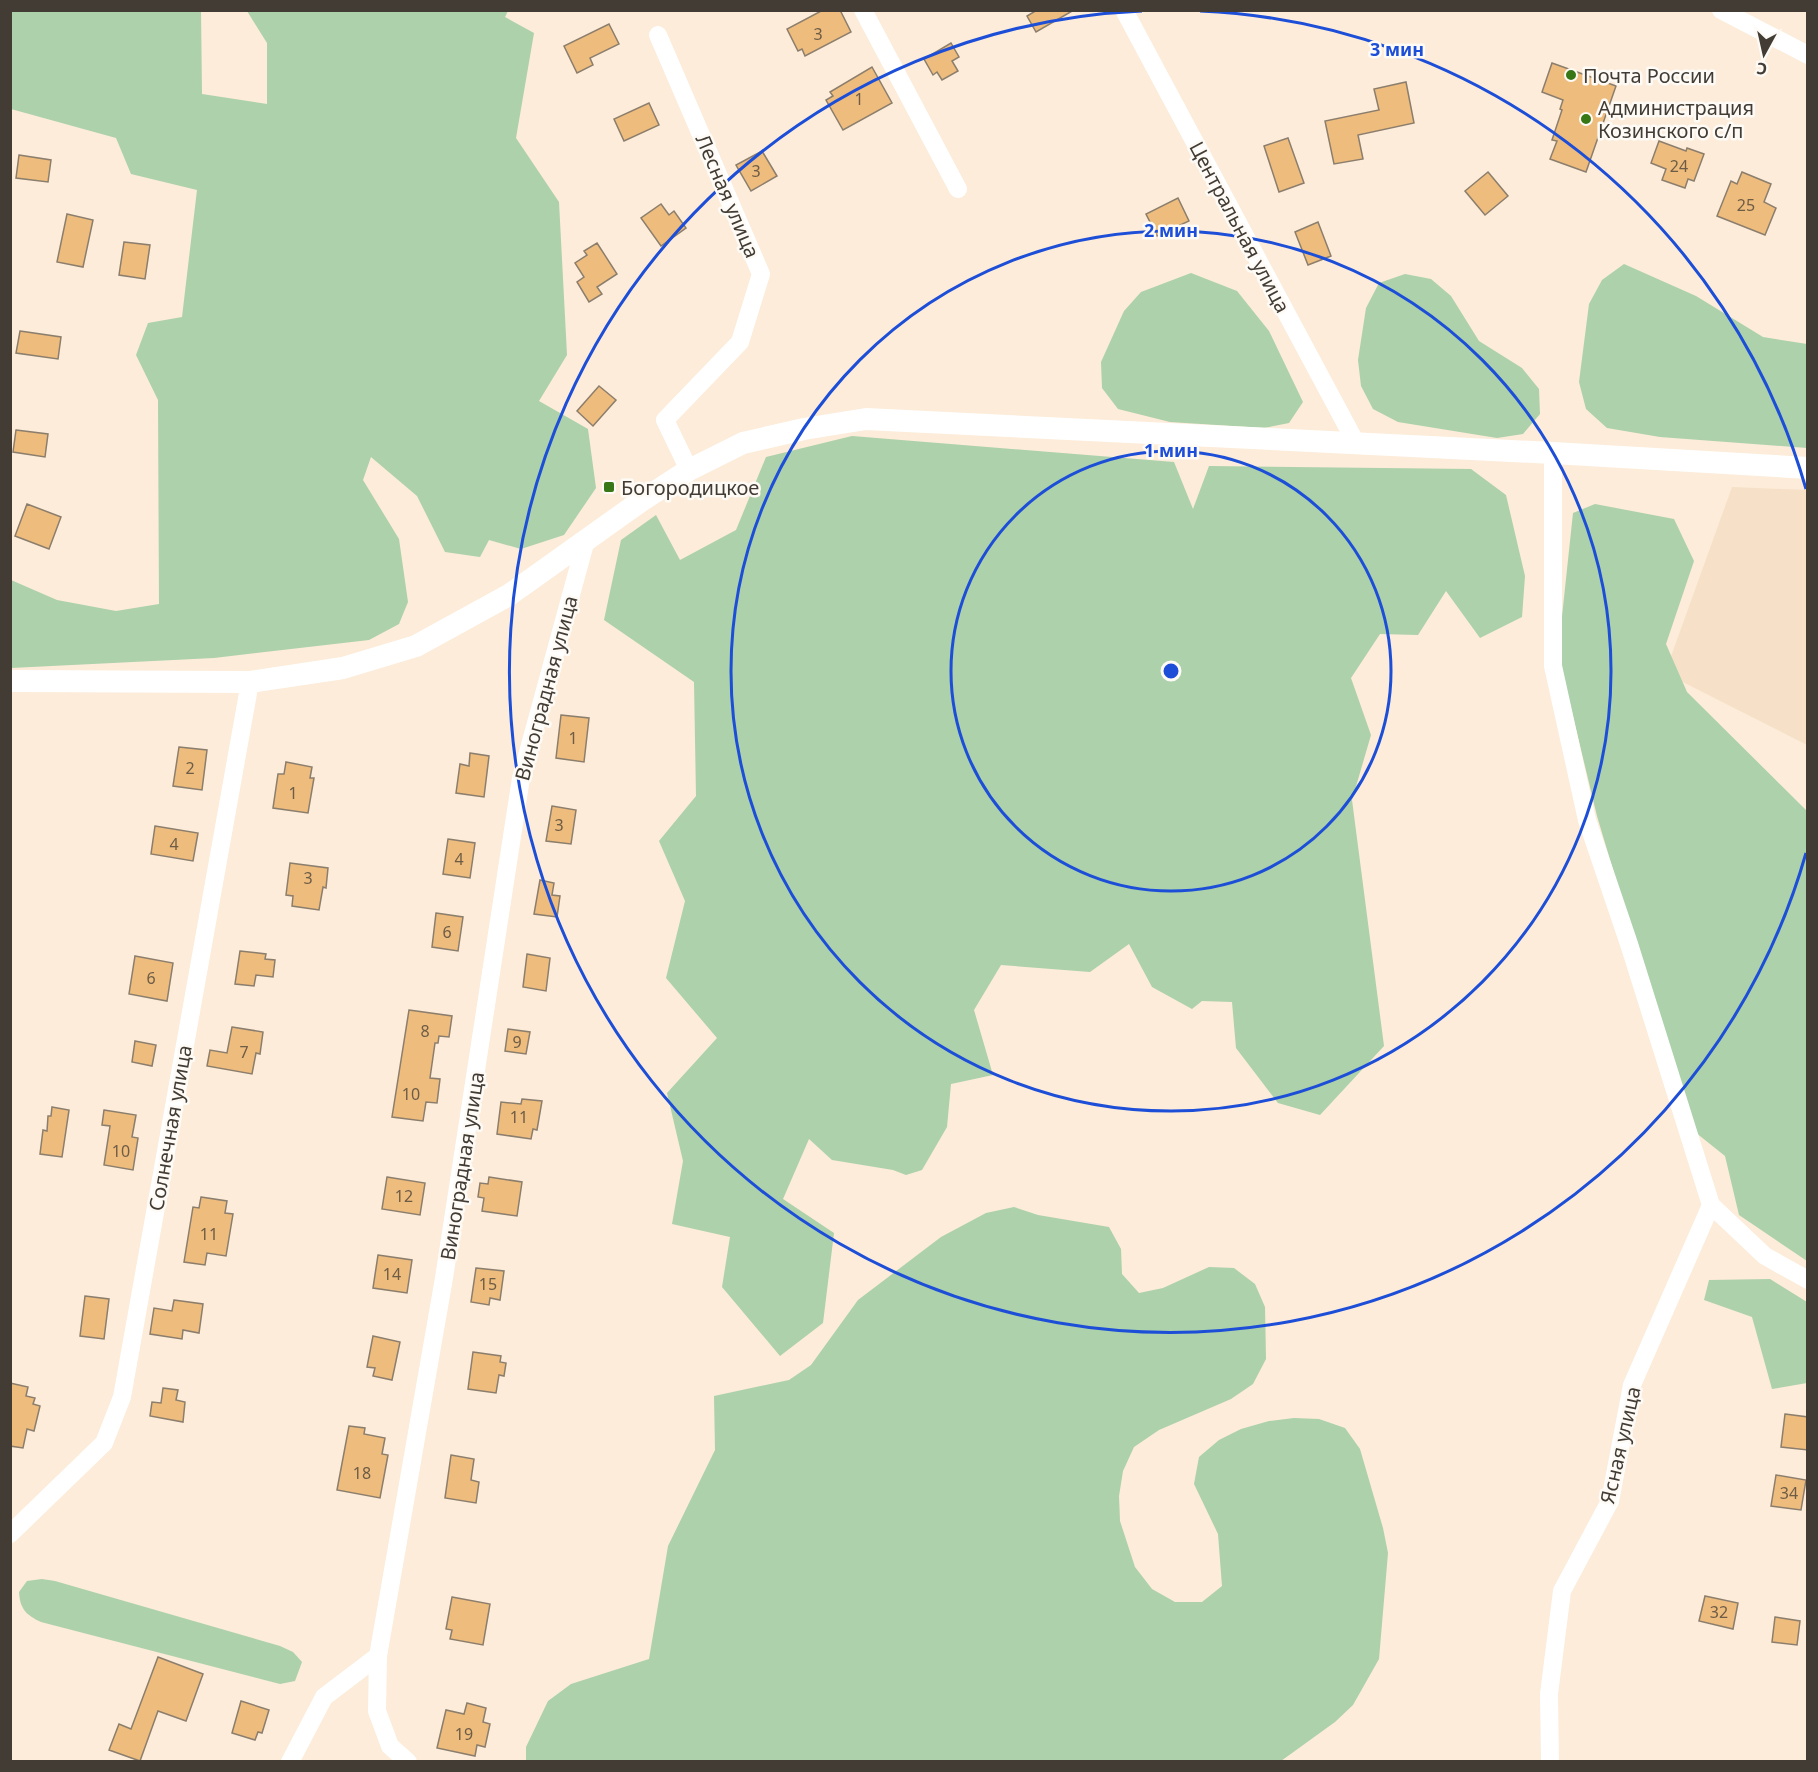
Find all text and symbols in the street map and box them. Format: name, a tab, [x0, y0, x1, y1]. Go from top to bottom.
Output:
house number: 3	[813, 23, 823, 45]
north arrow	[1734, 24, 1794, 84]
text: 3 мин	[1370, 37, 1424, 61]
text: С	[1755, 57, 1769, 80]
place label: Почта России	[1583, 62, 1715, 89]
marker: Почта России	[1564, 68, 1578, 82]
house number: 1	[854, 88, 864, 110]
place label: Администрация Козинского с/п	[1598, 94, 1754, 144]
marker: Администрация Козинского с/п	[1579, 112, 1593, 126]
street label: Лесная улица	[690, 130, 766, 262]
street label: Центральная улица	[1183, 137, 1297, 317]
house number: 24	[1670, 155, 1688, 177]
house number: 3	[751, 160, 761, 182]
house number: 25	[1737, 194, 1755, 216]
text: 2 мин	[1144, 218, 1198, 242]
text: 1 мин	[1144, 438, 1198, 462]
place label: Богородицкое	[621, 474, 759, 501]
marker: Богородицкое	[602, 480, 616, 494]
street label: Виноградная улица	[508, 592, 584, 784]
centre of rings	[1161, 661, 1181, 681]
house number: 1	[568, 727, 578, 749]
house number: 2	[185, 757, 195, 779]
house number: 1	[288, 782, 298, 804]
house number: 3	[554, 814, 564, 836]
house number: 4	[169, 833, 179, 855]
house number: 4	[454, 848, 464, 870]
house number: 3	[303, 867, 313, 889]
house number: 6	[442, 921, 452, 943]
house number: 6	[146, 967, 156, 989]
house number: 8	[420, 1020, 430, 1042]
house number: 9	[512, 1031, 522, 1053]
house number: 7	[239, 1041, 249, 1063]
street label: Солнечная улица	[142, 1043, 198, 1213]
street label: Виноградная улица	[434, 1070, 490, 1262]
house number: 10	[402, 1083, 420, 1105]
house number: 11	[510, 1106, 528, 1128]
house number: 10	[112, 1140, 130, 1162]
house number: 12	[395, 1185, 413, 1207]
house number: 11	[200, 1223, 218, 1245]
house number: 14	[383, 1263, 401, 1285]
house number: 15	[479, 1273, 497, 1295]
street label: Ясная улица	[1593, 1384, 1647, 1506]
house number: 18	[353, 1462, 371, 1484]
house number: 34	[1780, 1482, 1798, 1504]
house number: 32	[1710, 1601, 1728, 1623]
house number: 19	[455, 1723, 473, 1745]

